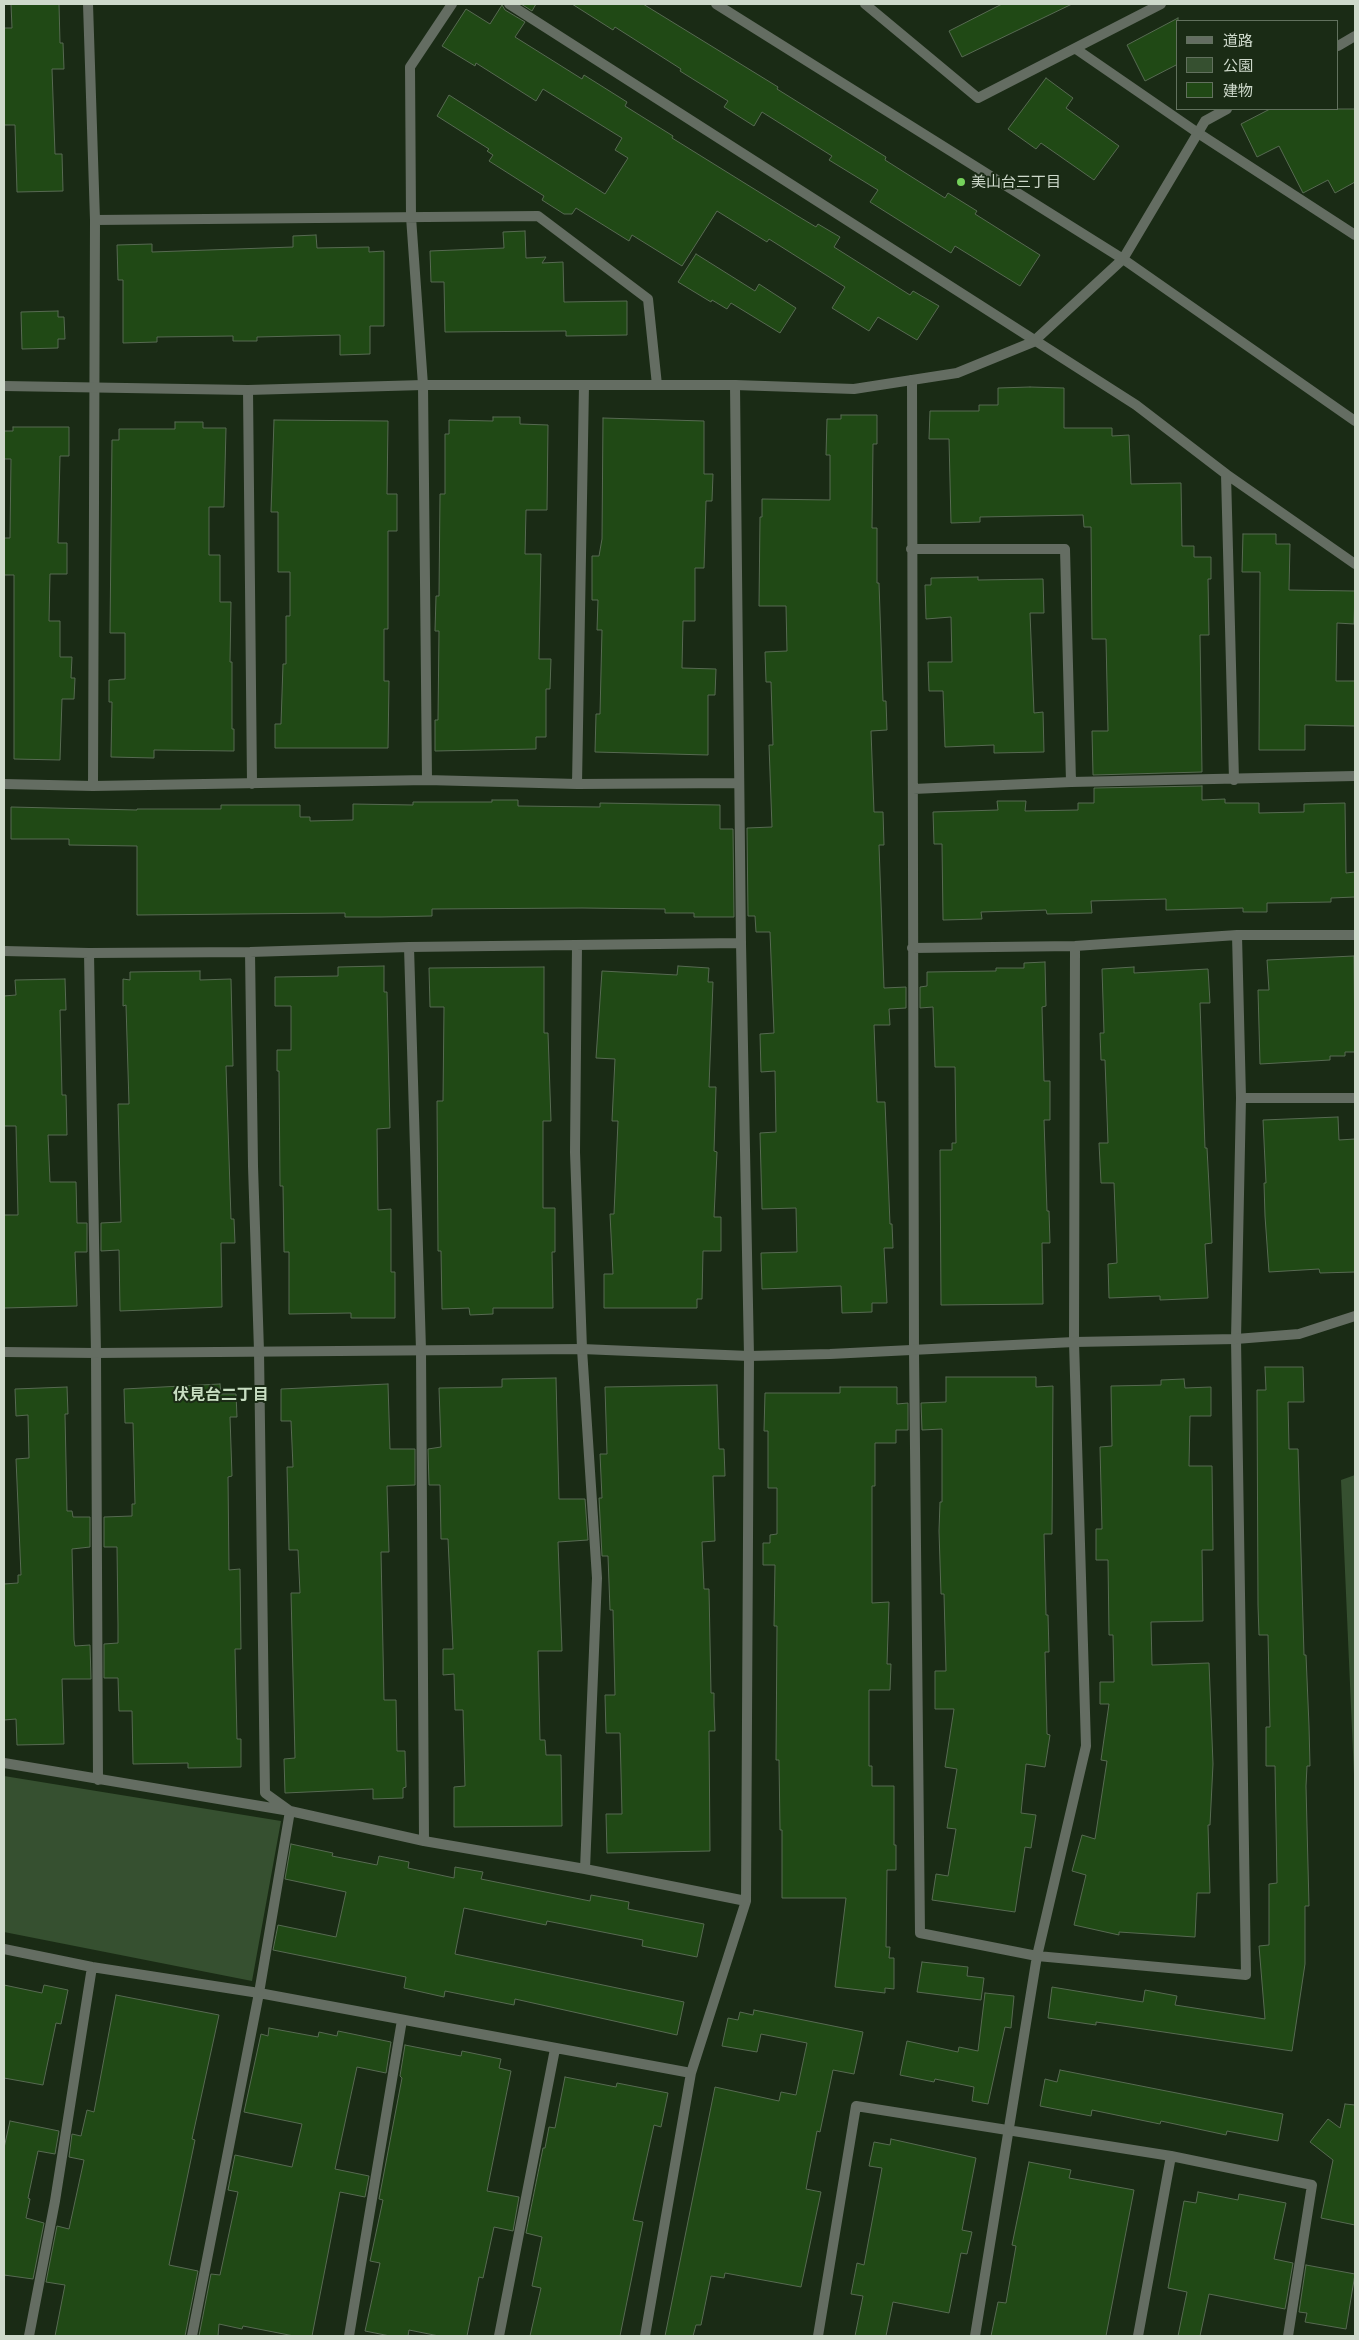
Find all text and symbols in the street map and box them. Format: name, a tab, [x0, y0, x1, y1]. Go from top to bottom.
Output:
legend	[1176, 20, 1339, 110]
text: 道路	[1223, 31, 1253, 49]
text: 公園	[1223, 56, 1253, 74]
text: 建物	[1223, 81, 1253, 99]
place label: 美山台三丁目	[971, 173, 1061, 191]
marker: 美山台三丁目	[955, 176, 967, 188]
district label: 伏見台二丁目	[173, 1385, 269, 1405]

